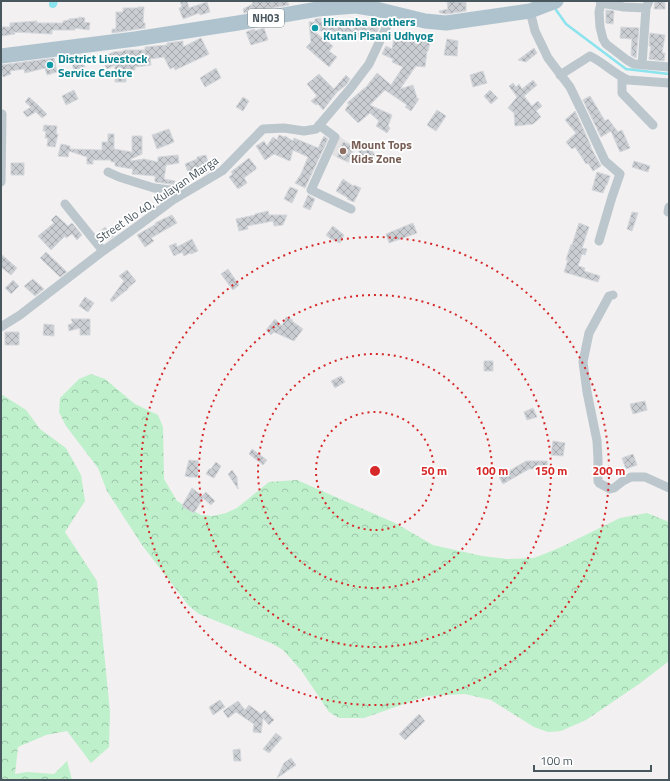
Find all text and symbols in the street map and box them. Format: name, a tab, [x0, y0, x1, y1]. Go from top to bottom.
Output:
road number: NH03	[248, 9, 284, 27]
place label: Hiramba Brothers Kutani Pisani Udhyog	[323, 12, 434, 45]
marker: Hiramba Brothers Kutani Pisani Udhyog	[310, 23, 320, 33]
place label: District Livestock Service Centre	[58, 49, 148, 82]
marker: District Livestock Service Centre	[45, 60, 55, 70]
place label: Mount Tops Kids Zone	[351, 135, 412, 168]
marker: Mount Tops Kids Zone	[338, 146, 348, 156]
street label: Street No 40, Kulayan Marga	[92, 151, 222, 247]
text: 50 m	[421, 461, 447, 480]
text: 100 m	[476, 461, 508, 480]
text: 150 m	[535, 461, 567, 480]
text: 200 m	[593, 461, 625, 480]
centre of rings	[368, 464, 382, 478]
scale bar	[534, 747, 651, 773]
text: 100 m	[540, 751, 573, 770]

